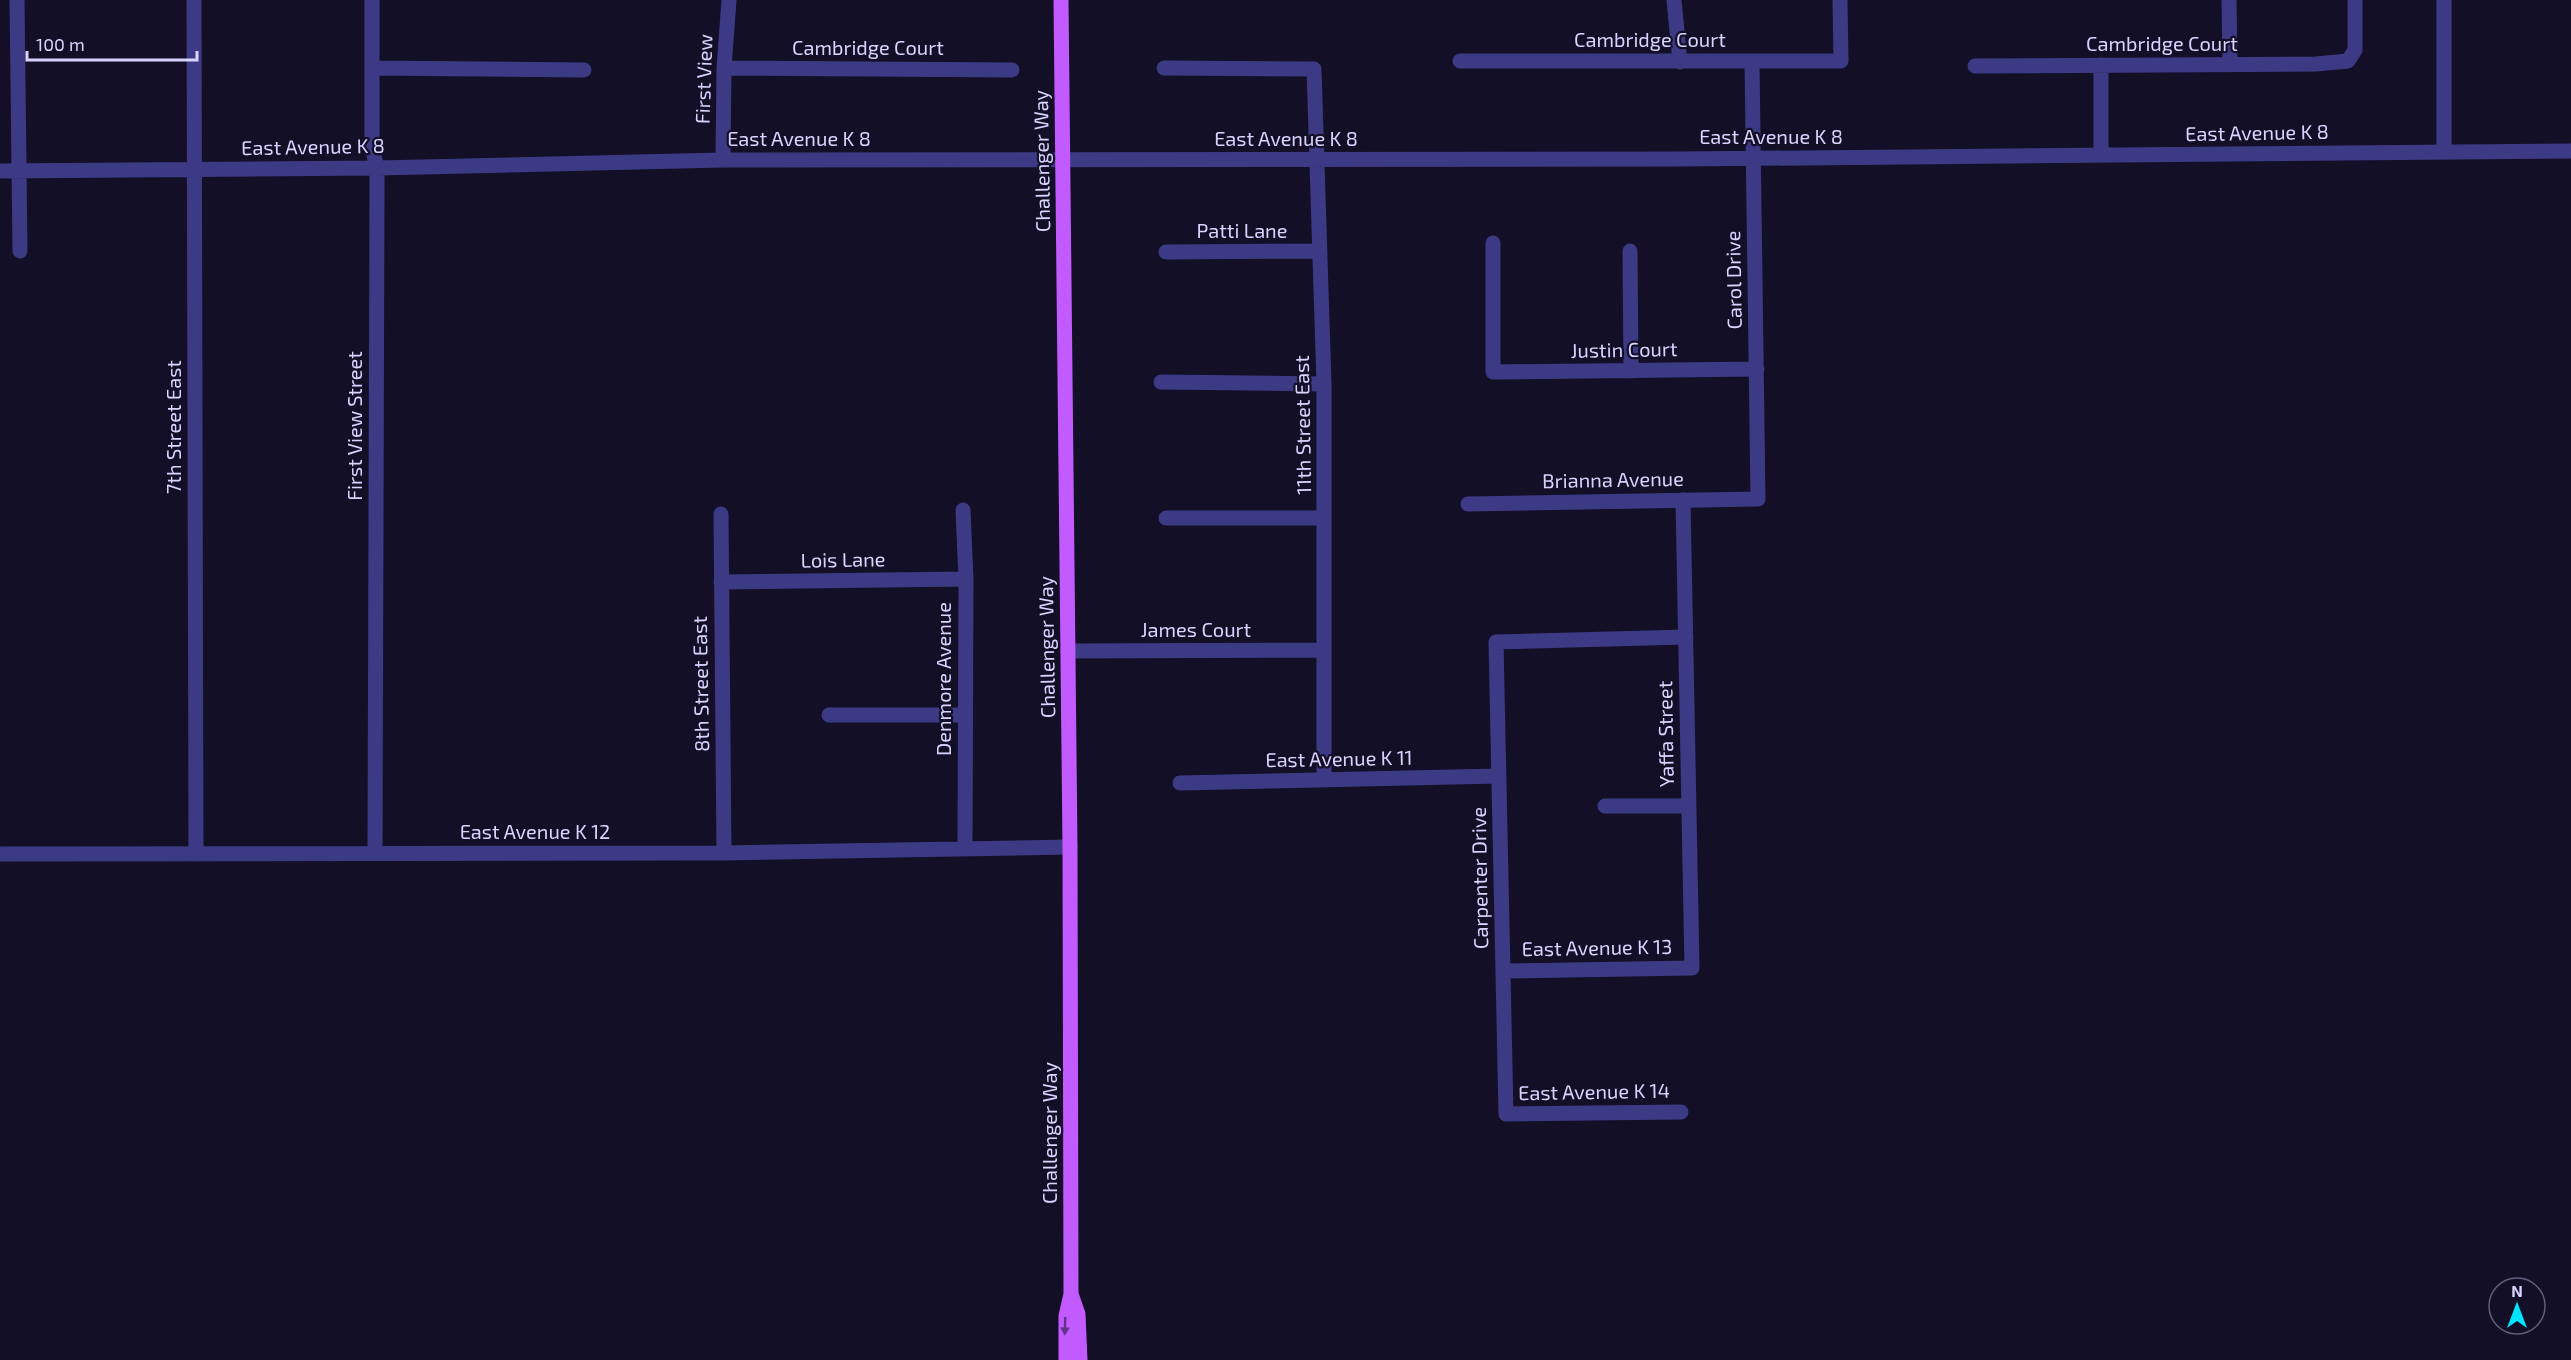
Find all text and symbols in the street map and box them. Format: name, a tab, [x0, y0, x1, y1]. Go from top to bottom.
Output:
scale bar	[27, 24, 196, 62]
street label: Cambridge Court	[1574, 27, 1726, 51]
street label: Cambridge Court	[2086, 31, 2238, 55]
text: 100 m	[36, 33, 85, 55]
street label: First View	[689, 34, 717, 124]
street label: Cambridge Court	[792, 35, 944, 59]
street label: Challenger Way	[1028, 89, 1054, 232]
street label: East Avenue K 8	[2185, 119, 2329, 145]
street label: East Avenue K 8	[1699, 124, 1843, 148]
street label: East Avenue K 8	[727, 126, 871, 150]
street label: East Avenue K 8	[1214, 126, 1358, 150]
street label: East Avenue K 8	[241, 133, 385, 159]
street label: Patti Lane	[1197, 218, 1287, 242]
street label: Carol Drive	[1720, 230, 1746, 330]
street label: Justin Court	[1570, 336, 1678, 362]
street label: First View Street	[342, 351, 366, 501]
street label: 11th Street East	[1289, 355, 1315, 495]
street label: 7th Street East	[161, 360, 185, 494]
street label: Brianna Avenue	[1542, 466, 1684, 492]
street label: Lois Lane	[800, 546, 886, 572]
street label: Challenger Way	[1033, 575, 1059, 718]
street label: Denmore Avenue	[931, 602, 955, 756]
street label: 8th Street East	[687, 616, 713, 752]
street label: James Court	[1141, 617, 1252, 641]
street label: Yaffa Street	[1652, 680, 1678, 787]
street label: East Avenue K 11	[1265, 745, 1413, 771]
street label: Carpenter Drive	[1466, 807, 1492, 949]
street label: East Avenue K 12	[460, 819, 610, 843]
street label: East Avenue K 13	[1521, 934, 1672, 960]
street label: Challenger Way	[1037, 1062, 1061, 1204]
street label: East Avenue K 14	[1518, 1078, 1670, 1104]
north arrow	[2487, 1276, 2547, 1336]
text: N	[2511, 1281, 2523, 1300]
one-way arrow	[1061, 1317, 1070, 1336]

